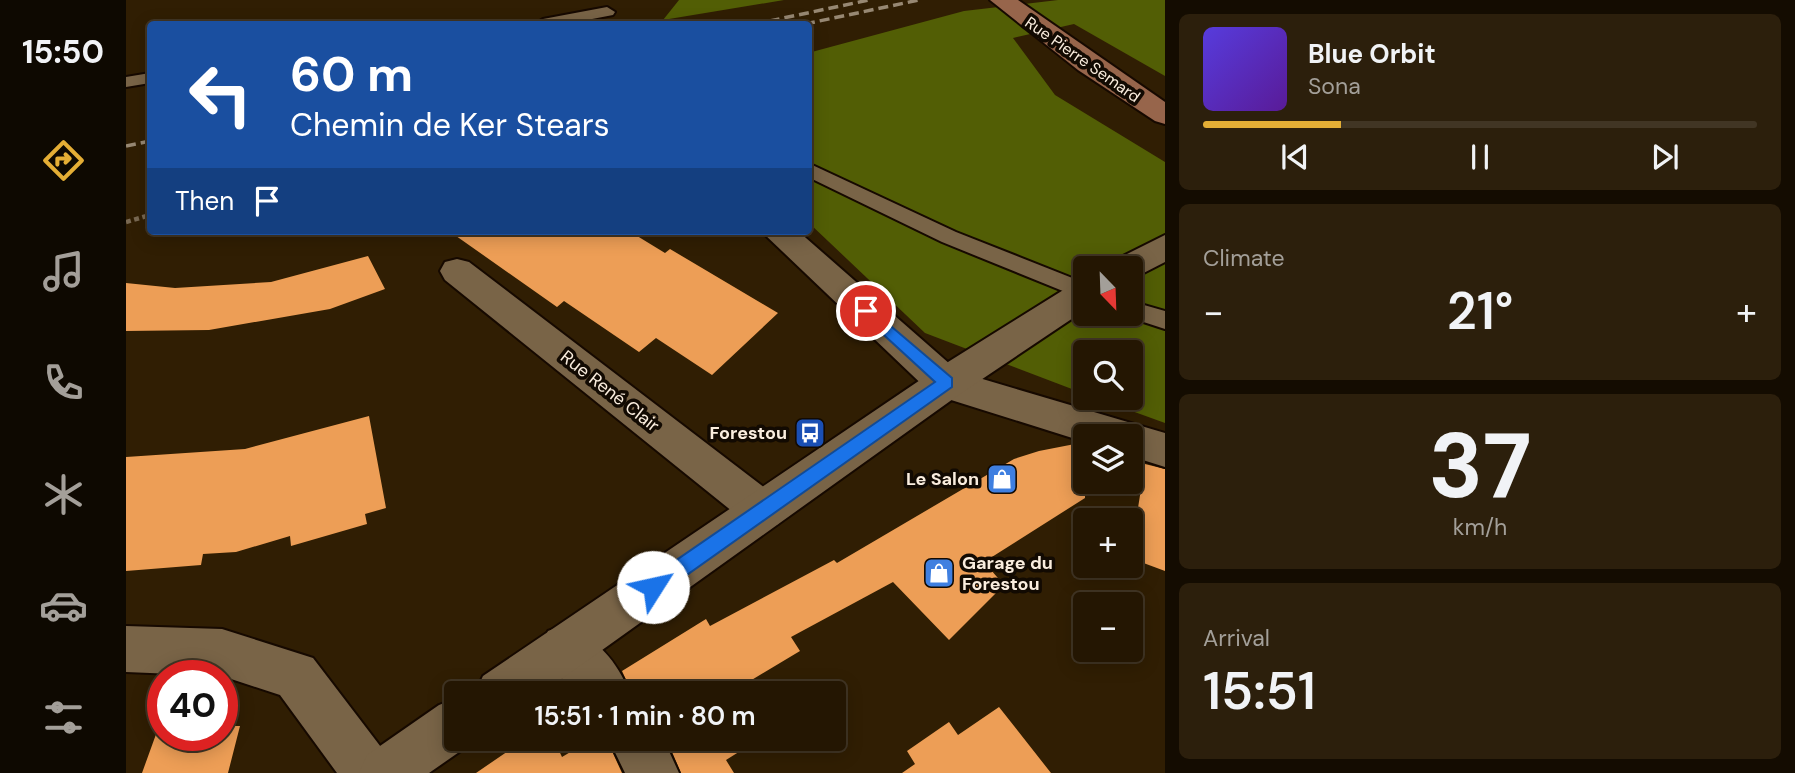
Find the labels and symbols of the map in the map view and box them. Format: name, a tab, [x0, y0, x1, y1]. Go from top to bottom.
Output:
street label: Rue Pierre Semard	[1021, 12, 1144, 107]
north arrow	[1073, 256, 1143, 326]
pin	[836, 281, 896, 341]
street label: Rue René Clair	[556, 345, 665, 437]
bus stop icon: Forestou	[793, 416, 827, 450]
place label: Forestou	[709, 421, 787, 445]
shop icon: Le Salon	[985, 462, 1019, 496]
place label: Le Salon	[906, 467, 979, 491]
position arrow	[616, 550, 690, 624]
place label: Garage du Forestou	[962, 551, 1053, 596]
shop icon: Garage du Forestou	[922, 556, 956, 590]
speed limit sign: 40	[147, 660, 238, 751]

